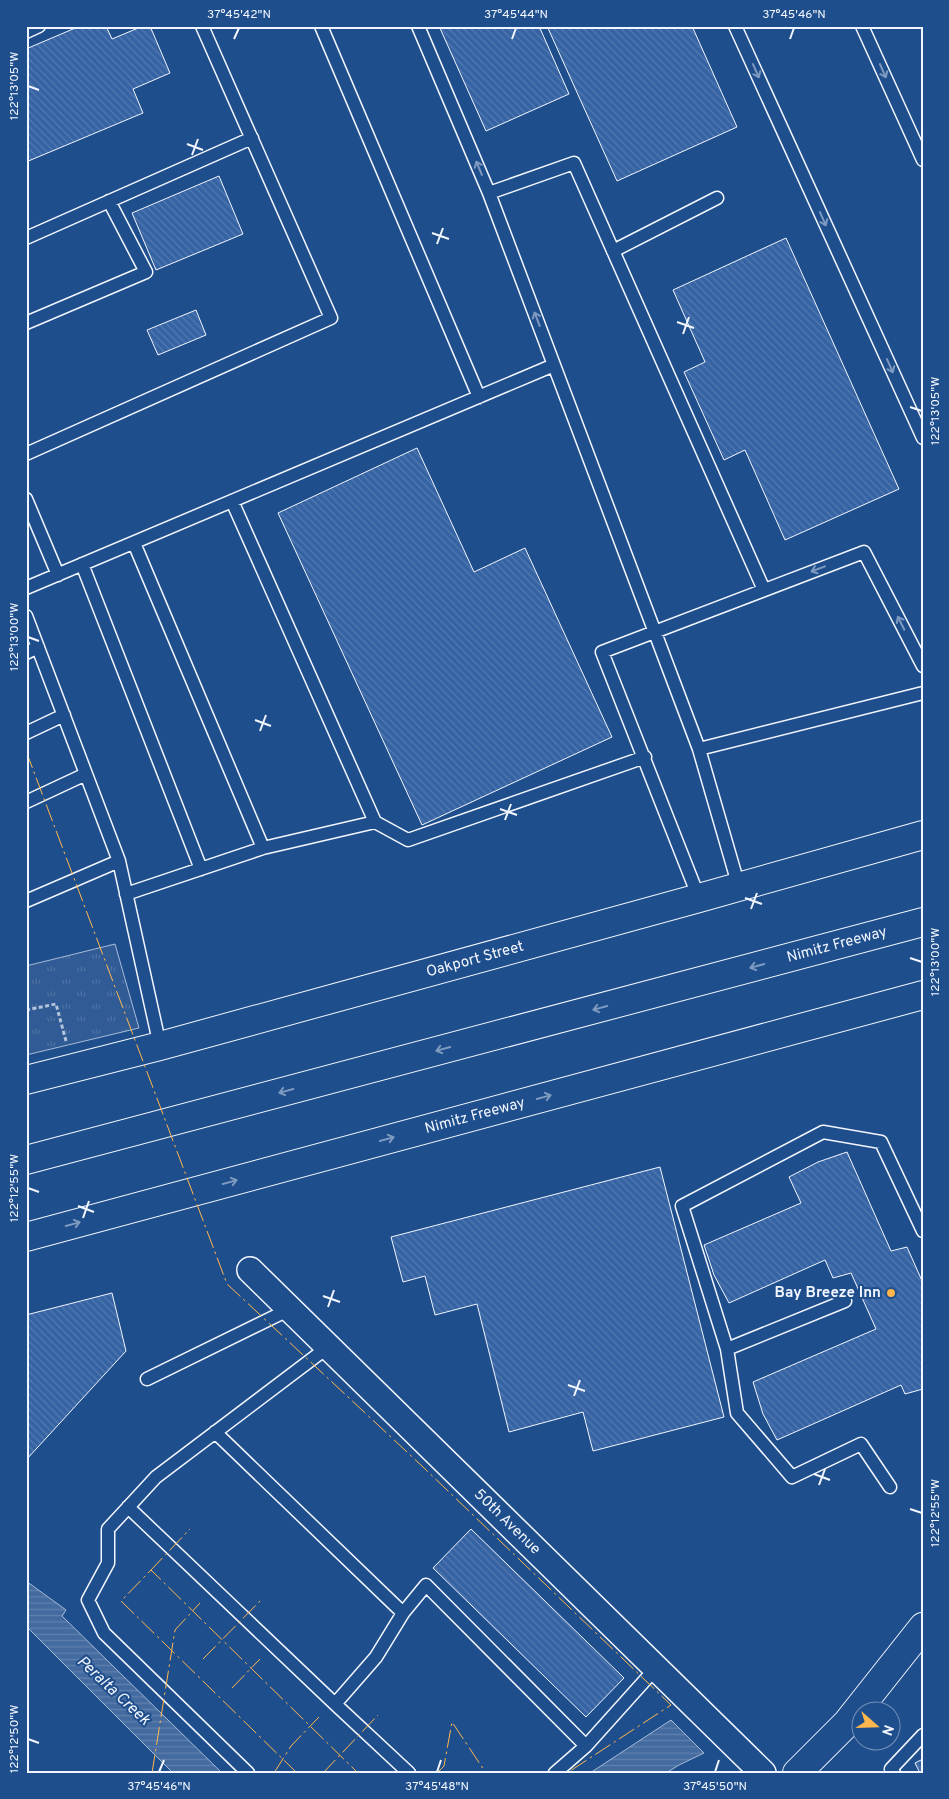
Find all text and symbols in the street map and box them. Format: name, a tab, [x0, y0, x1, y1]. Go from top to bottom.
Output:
text: 37°45'42"N	[207, 7, 271, 23]
text: 37°45'44"N	[484, 7, 548, 23]
text: 37°45'46"N	[762, 7, 826, 23]
text: 122°13'05"W	[7, 52, 23, 120]
one-way arrow	[751, 63, 761, 78]
one-way arrow	[878, 63, 888, 78]
one-way arrow	[473, 161, 483, 176]
one-way arrow	[818, 211, 828, 226]
one-way arrow	[532, 312, 541, 328]
one-way arrow	[886, 358, 896, 373]
text: 122°13'05"W	[928, 377, 944, 445]
one-way arrow	[811, 565, 826, 574]
text: 122°13'00"W	[7, 603, 23, 671]
one-way arrow	[896, 616, 905, 631]
street label: Nimitz Freeway	[785, 922, 889, 967]
text: 122°13'00"W	[928, 928, 944, 996]
street label: Oakport Street	[424, 937, 526, 982]
one-way arrow	[750, 962, 766, 971]
one-way arrow	[593, 1003, 609, 1013]
one-way arrow	[435, 1045, 451, 1055]
one-way arrow	[278, 1087, 294, 1096]
one-way arrow	[536, 1092, 552, 1102]
street label: Nimitz Freeway	[423, 1093, 527, 1138]
one-way arrow	[379, 1134, 395, 1144]
text: 122°12'55"W	[7, 1154, 23, 1222]
one-way arrow	[222, 1176, 238, 1186]
one-way arrow	[65, 1219, 81, 1228]
place label: Bay Breeze Inn	[775, 1284, 881, 1303]
marker: Bay Breeze Inn	[885, 1287, 897, 1299]
text: 122°12'55"W	[928, 1479, 944, 1547]
street label: 50th Avenue	[470, 1485, 544, 1559]
water label: Peralta Creek	[72, 1652, 155, 1731]
north arrow	[852, 1702, 902, 1752]
text: 122°12'50"W	[7, 1705, 23, 1773]
text: N	[877, 1722, 897, 1738]
text: 37°45'46"N	[127, 1779, 191, 1795]
text: 37°45'48"N	[405, 1779, 469, 1795]
text: 37°45'50"N	[683, 1779, 747, 1795]

